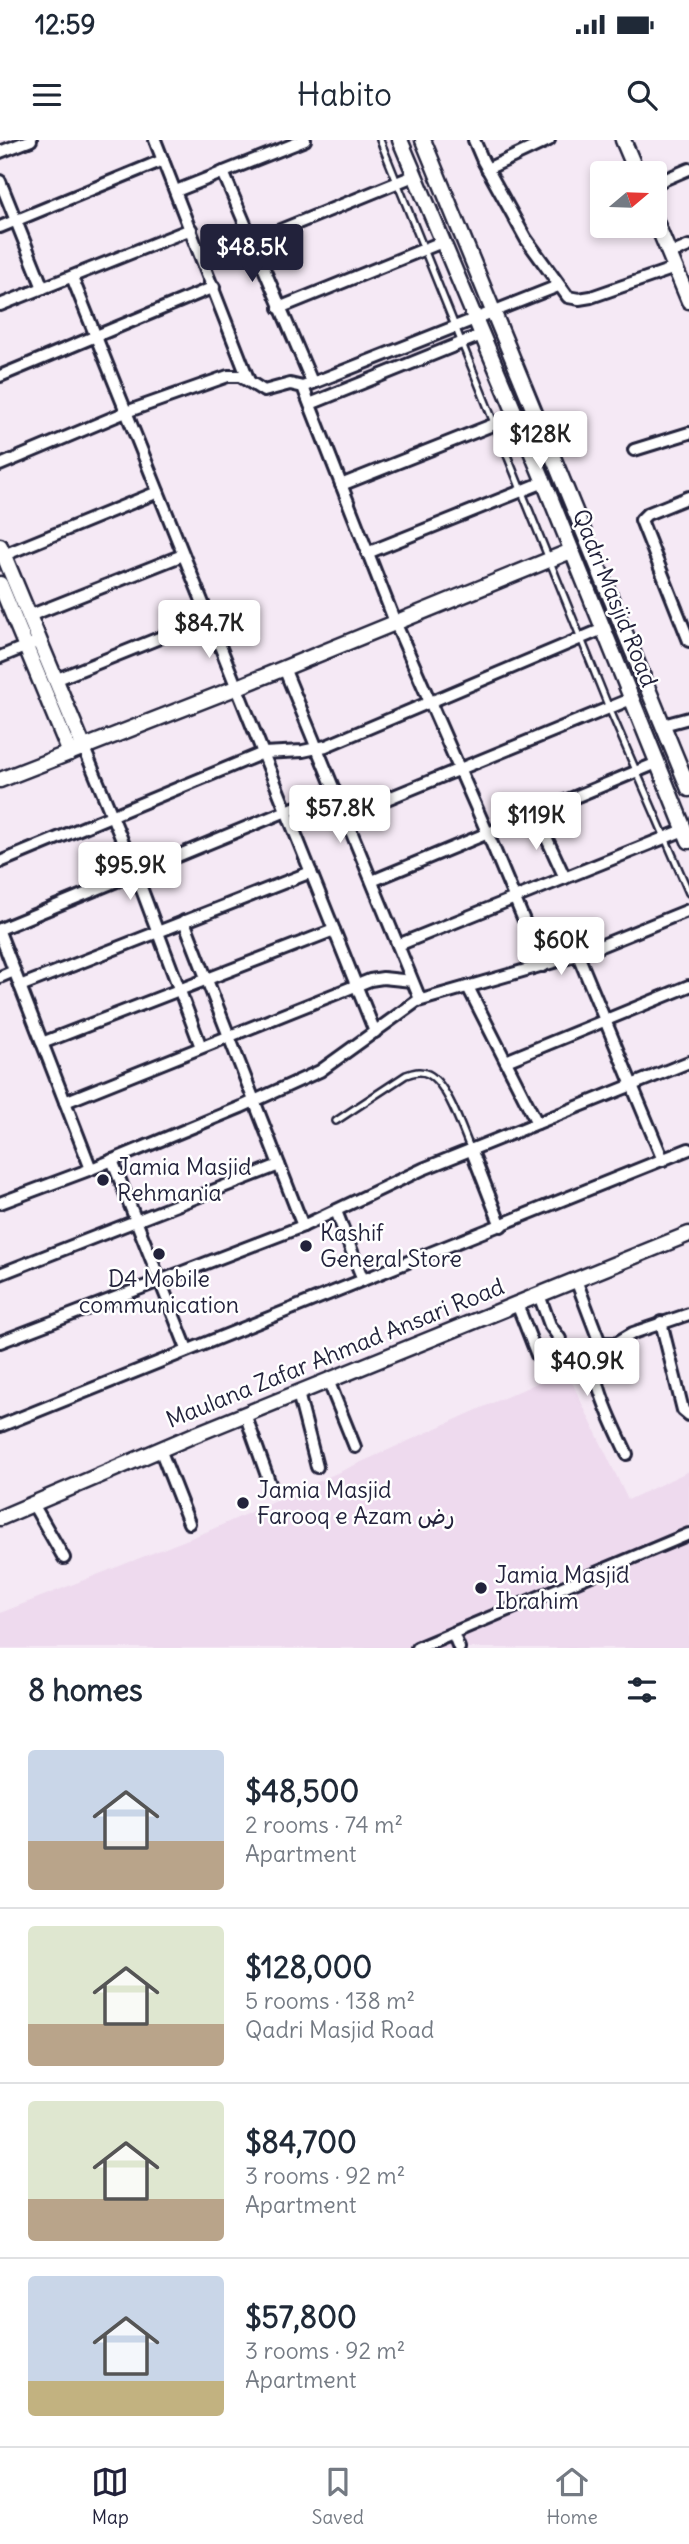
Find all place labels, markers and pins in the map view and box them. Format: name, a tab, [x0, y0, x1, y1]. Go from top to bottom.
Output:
pin: $48.5K	[195, 225, 309, 284]
pin: $128K	[491, 412, 589, 471]
pin: $84.7K	[152, 601, 266, 660]
pin: $57.8K	[283, 786, 397, 845]
pin: $119K	[487, 792, 585, 852]
pin: $95.9K	[73, 842, 187, 902]
pin: $60K	[520, 918, 602, 977]
place label: Jamia Masjid Rehmania	[117, 1152, 252, 1207]
marker: Jamia Masjid Rehmania	[95, 1172, 111, 1188]
place label: Kashif General Store	[320, 1218, 462, 1273]
marker: Kashif General Store	[298, 1238, 314, 1254]
marker: D4 Mobile communication	[151, 1246, 167, 1262]
place label: D4 Mobile communication	[79, 1264, 239, 1319]
pin: $40.9K	[530, 1338, 644, 1398]
place label: Jamia Masjid Farooq e Azam رض	[257, 1475, 455, 1530]
marker: Jamia Masjid Farooq e Azam رض	[235, 1495, 251, 1511]
place label: Jamia Masjid Ibrahim	[495, 1560, 630, 1615]
marker: Jamia Masjid Ibrahim	[473, 1580, 489, 1596]

